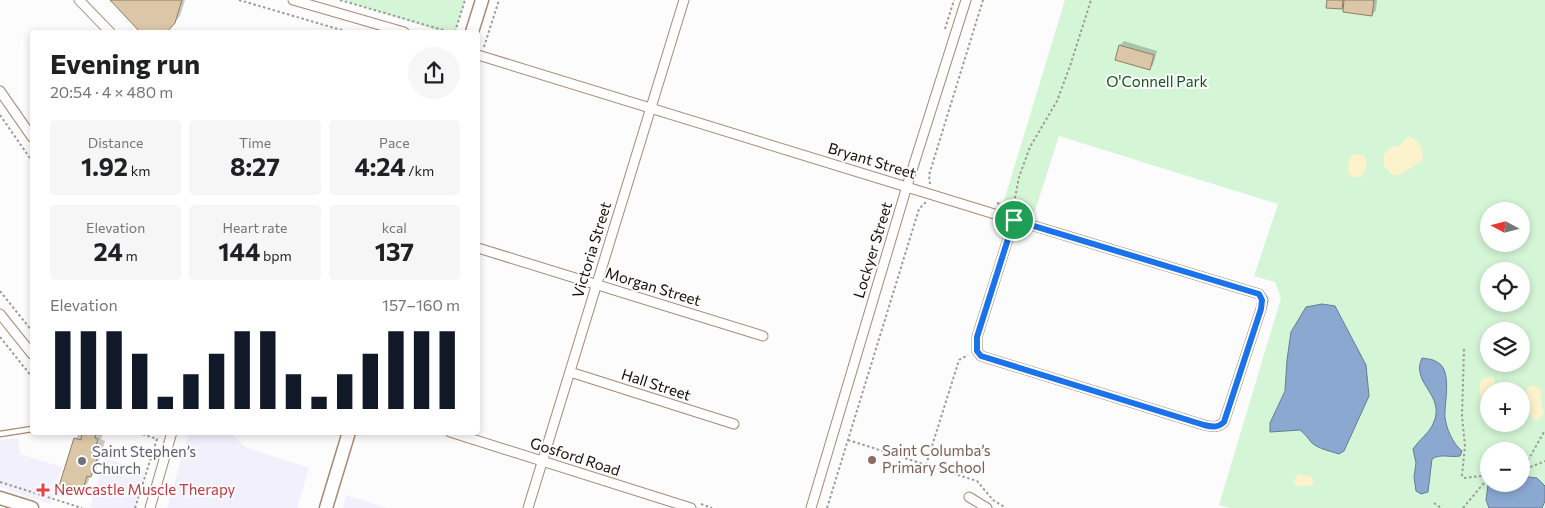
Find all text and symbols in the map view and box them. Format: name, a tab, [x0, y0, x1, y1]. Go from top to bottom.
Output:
text: Evening run	[50, 46, 200, 80]
button: share	[408, 47, 460, 99]
park label: O'Connell Park	[1106, 72, 1208, 90]
text: 20:54 · 4 × 480 m	[50, 82, 173, 101]
text: Distance	[88, 134, 143, 151]
text: Time	[239, 134, 271, 151]
text: Pace	[379, 134, 410, 151]
street label: Bryant Street	[826, 138, 919, 182]
text: 1.92	[81, 151, 128, 181]
text: 8:27	[230, 151, 280, 181]
text: 4:24	[354, 151, 406, 181]
text: km	[128, 162, 150, 179]
text: /km	[406, 162, 434, 179]
street label: Victoria Street	[568, 199, 614, 300]
street label: Lockyer Street	[849, 199, 895, 300]
pin	[993, 199, 1035, 241]
north arrow	[1480, 202, 1530, 252]
map controls	[1480, 202, 1530, 492]
icon: arrive	[1000, 206, 1028, 234]
text: Elevation	[86, 219, 145, 236]
text: Heart rate	[222, 219, 288, 236]
text: kcal	[382, 219, 407, 236]
text: 24	[94, 236, 123, 266]
text: 144	[218, 236, 260, 266]
text: 137	[375, 236, 414, 266]
text: m	[123, 247, 138, 264]
text: bpm	[260, 247, 292, 264]
button: locate	[1480, 262, 1530, 312]
street label: Morgan Street	[603, 263, 703, 309]
text: Elevation	[50, 295, 118, 314]
text: 157–160 m	[382, 295, 460, 314]
button: layers	[1480, 322, 1530, 372]
street label: Hall Street	[619, 364, 693, 404]
button: +	[1480, 382, 1530, 432]
street label: Gosford Road	[528, 433, 623, 479]
place label: Saint Columba’s Primary School	[882, 441, 991, 476]
place label: Saint Stephen’s Church	[92, 442, 196, 477]
button: −	[1480, 442, 1530, 492]
marker: Saint Columba’s Primary School	[866, 454, 878, 466]
marker: Saint Stephen’s Church	[76, 455, 88, 467]
place label: Newcastle Muscle Therapy	[54, 480, 236, 498]
marker: Newcastle Muscle Therapy	[36, 483, 50, 497]

